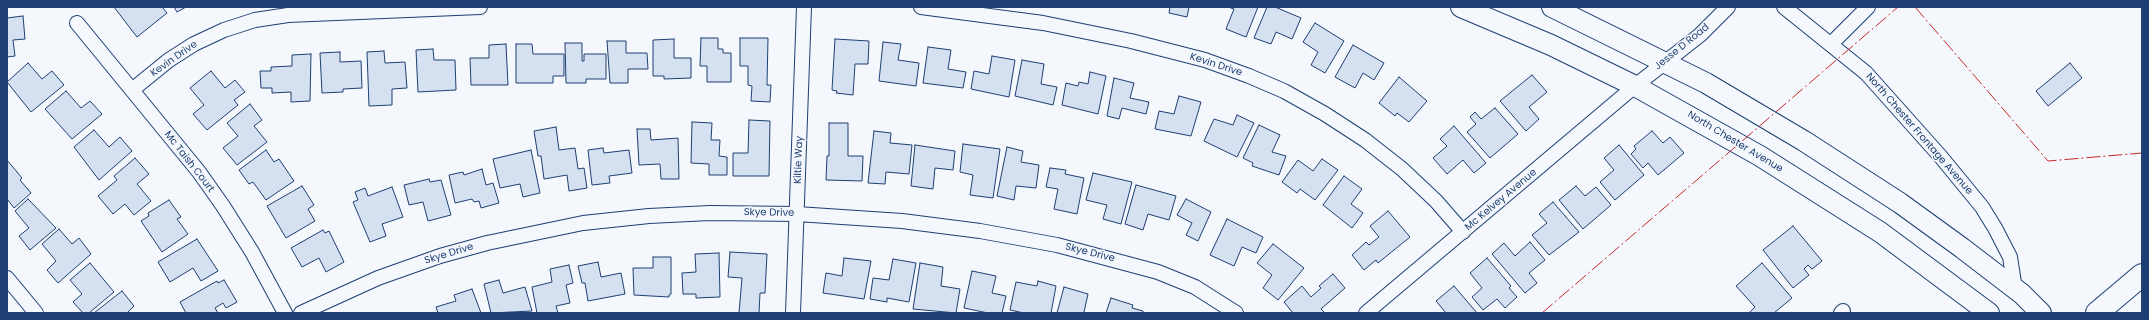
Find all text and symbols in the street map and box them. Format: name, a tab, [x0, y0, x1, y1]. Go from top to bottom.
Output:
street label: Jesse D Road	[1652, 21, 1712, 73]
street label: Kevin Drive	[148, 38, 200, 80]
street label: Kevin Drive	[1188, 51, 1244, 79]
street label: North Chester Frontage Avenue	[1863, 71, 1975, 197]
street label: North Chester Avenue	[1685, 109, 1785, 175]
street label: Mc Taish Court	[161, 129, 217, 195]
street label: Kiltie Way	[792, 136, 806, 184]
street label: Mc Kelvey Avenue	[1463, 167, 1539, 233]
street label: Skye Drive	[744, 207, 794, 219]
street label: Skye Drive	[423, 241, 475, 267]
street label: Skye Drive	[1064, 241, 1116, 265]

